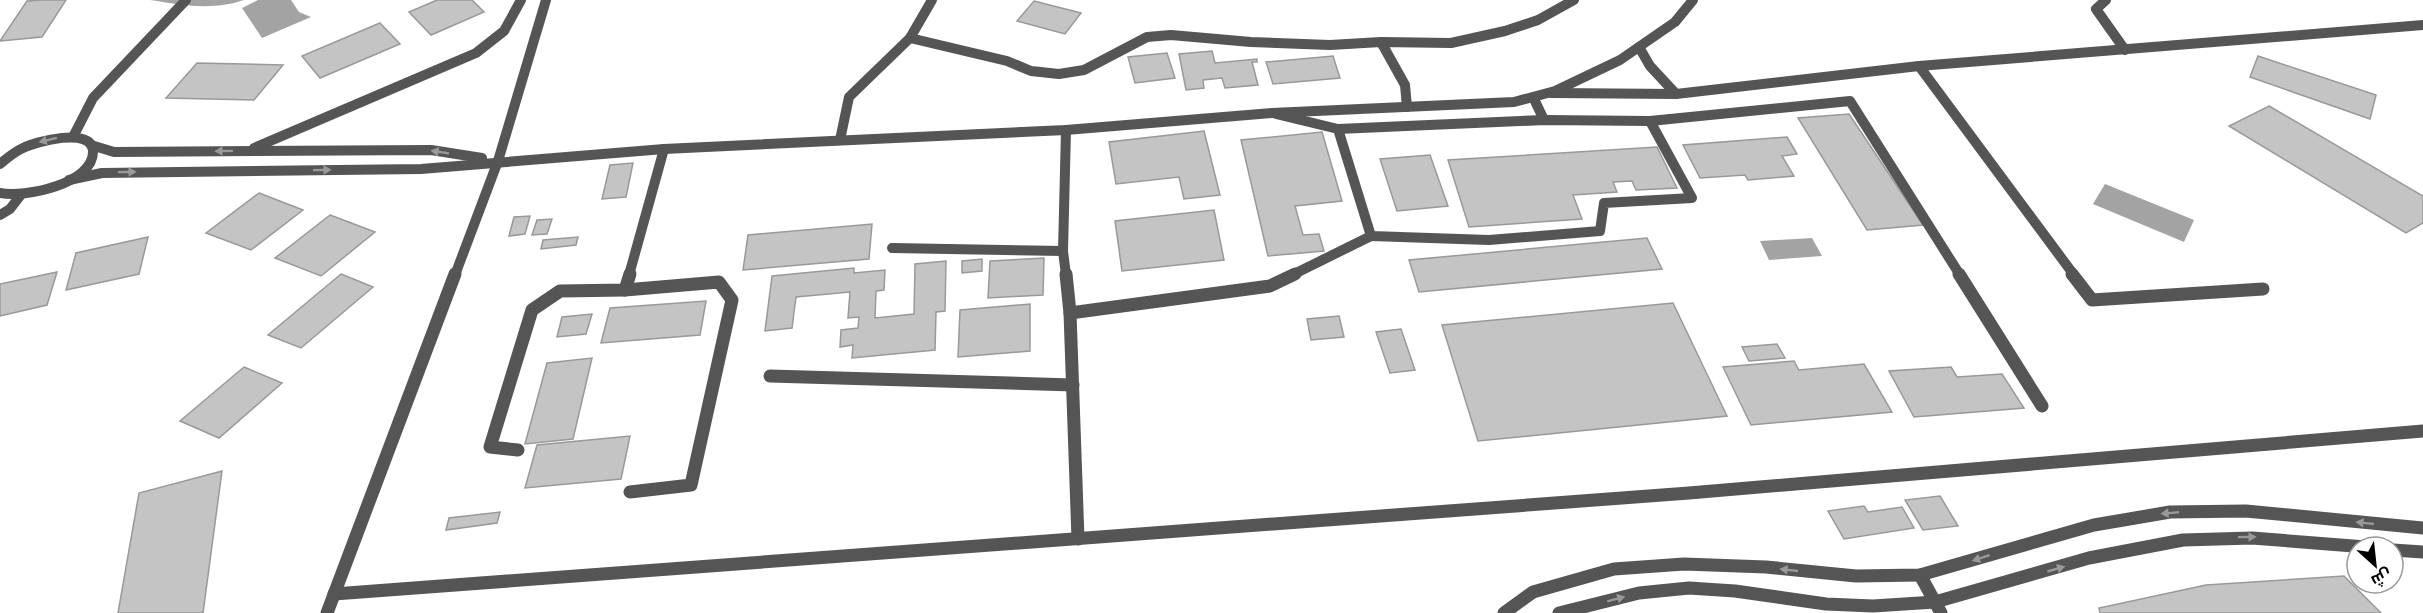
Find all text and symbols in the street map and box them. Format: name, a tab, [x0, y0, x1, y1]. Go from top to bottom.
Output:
one-way arrow	[38, 135, 57, 145]
one-way arrow	[215, 146, 234, 155]
one-way arrow	[431, 147, 450, 156]
one-way arrow	[312, 165, 331, 175]
one-way arrow	[117, 167, 136, 177]
one-way arrow	[2161, 508, 2180, 518]
one-way arrow	[2355, 518, 2374, 528]
one-way arrow	[2238, 532, 2257, 542]
north arrow	[2345, 535, 2405, 595]
one-way arrow	[1972, 554, 1990, 563]
one-way arrow	[2047, 564, 2065, 573]
text: ش	[2368, 564, 2395, 590]
one-way arrow	[1780, 565, 1799, 574]
one-way arrow	[1607, 594, 1625, 603]

